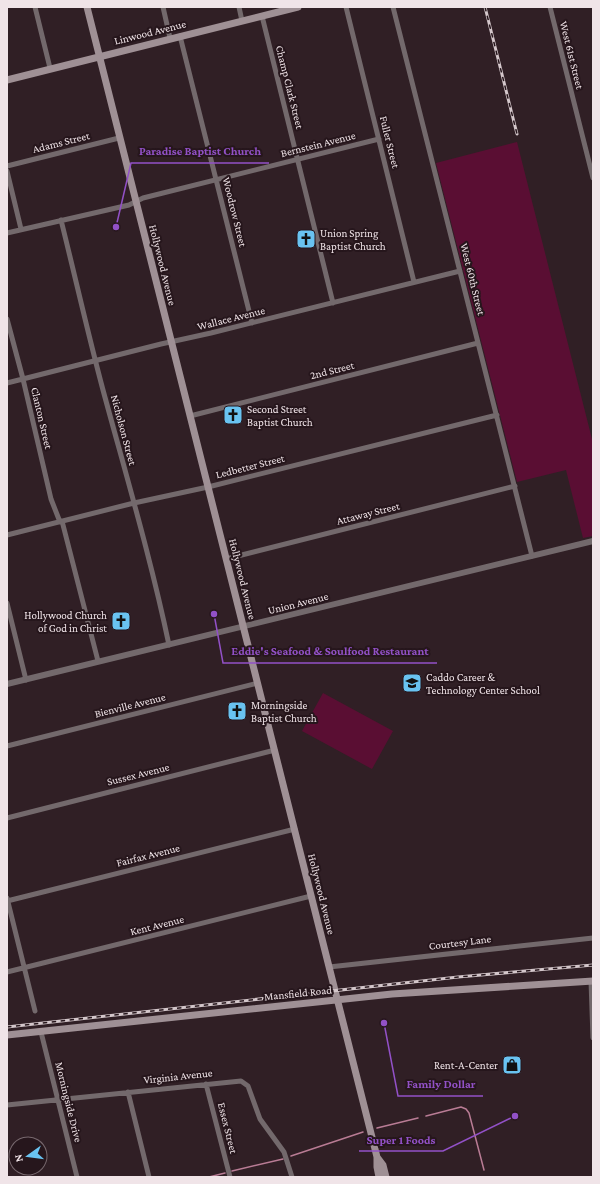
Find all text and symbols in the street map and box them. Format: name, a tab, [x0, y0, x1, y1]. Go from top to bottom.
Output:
street label: Linwood Avenue	[113, 17, 187, 47]
street label: West 61st Street	[558, 20, 586, 91]
street label: Champ Clark Street	[273, 44, 306, 131]
street label: Fuller Street	[378, 115, 402, 170]
street label: Adams Street	[31, 129, 91, 155]
street label: Bernstein Avenue	[279, 129, 357, 159]
callout: Paradise Baptist Church	[131, 139, 269, 163]
text: Paradise Baptist Church	[139, 144, 261, 158]
street label: Woodrow Street	[221, 176, 250, 248]
street label: Hollywood Avenue	[146, 223, 179, 307]
place label: Union Spring Baptist Church	[320, 227, 386, 253]
church icon: Union Spring Baptist Church	[295, 228, 317, 250]
street label: West 60th Street	[458, 242, 488, 317]
street label: Wallace Avenue	[196, 304, 266, 332]
street label: 2nd Street	[309, 359, 356, 381]
street label: Clanton Street	[29, 386, 55, 450]
street label: Nicholson Street	[109, 393, 139, 467]
place label: Second Street Baptist Church	[247, 403, 313, 429]
church icon: Second Street Baptist Church	[222, 404, 244, 426]
street label: Ledbetter Street	[214, 452, 286, 480]
street label: Attaway Street	[335, 499, 401, 528]
street label: Hollywood Avenue	[226, 537, 259, 621]
street label: Union Avenue	[267, 590, 330, 616]
place label: Hollywood Church of God in Christ	[24, 609, 107, 634]
church icon: Hollywood Church of God in Christ	[110, 610, 132, 632]
callout: Eddie's Seafood & Soulfood Restaurant	[223, 639, 437, 663]
text: Eddie's Seafood & Soulfood Restaurant	[231, 644, 429, 658]
place label: Caddo Career & Technology Center School	[426, 671, 540, 697]
school or university icon: Caddo Career & Technology Center School	[401, 672, 423, 694]
street label: Bienville Avenue	[93, 690, 167, 720]
place label: Morningside Baptist Church	[251, 699, 317, 725]
church icon: Morningside Baptist Church	[226, 700, 248, 722]
street label: Sussex Avenue	[106, 760, 171, 788]
street label: Fairfax Avenue	[115, 841, 181, 869]
street label: Hollywood Avenue	[305, 852, 338, 936]
street label: Kent Avenue	[129, 912, 185, 937]
street label: Courtesy Lane	[428, 932, 492, 953]
street label: Mansfield Road	[263, 983, 333, 1003]
shop icon: Rent-A-Center	[501, 1054, 523, 1076]
place label: Rent-A-Center	[434, 1059, 498, 1071]
street label: Morningside Drive	[52, 1061, 85, 1144]
street label: Virginia Avenue	[143, 1066, 213, 1087]
callout: Family Dollar	[398, 1072, 483, 1096]
text: Family Dollar	[406, 1077, 476, 1091]
street label: Essex Street	[216, 1101, 240, 1155]
callout: Super 1 Foods	[359, 1127, 443, 1151]
text: Super 1 Foods	[367, 1133, 435, 1147]
north arrow	[8, 1136, 48, 1176]
text: N	[11, 1153, 25, 1164]

